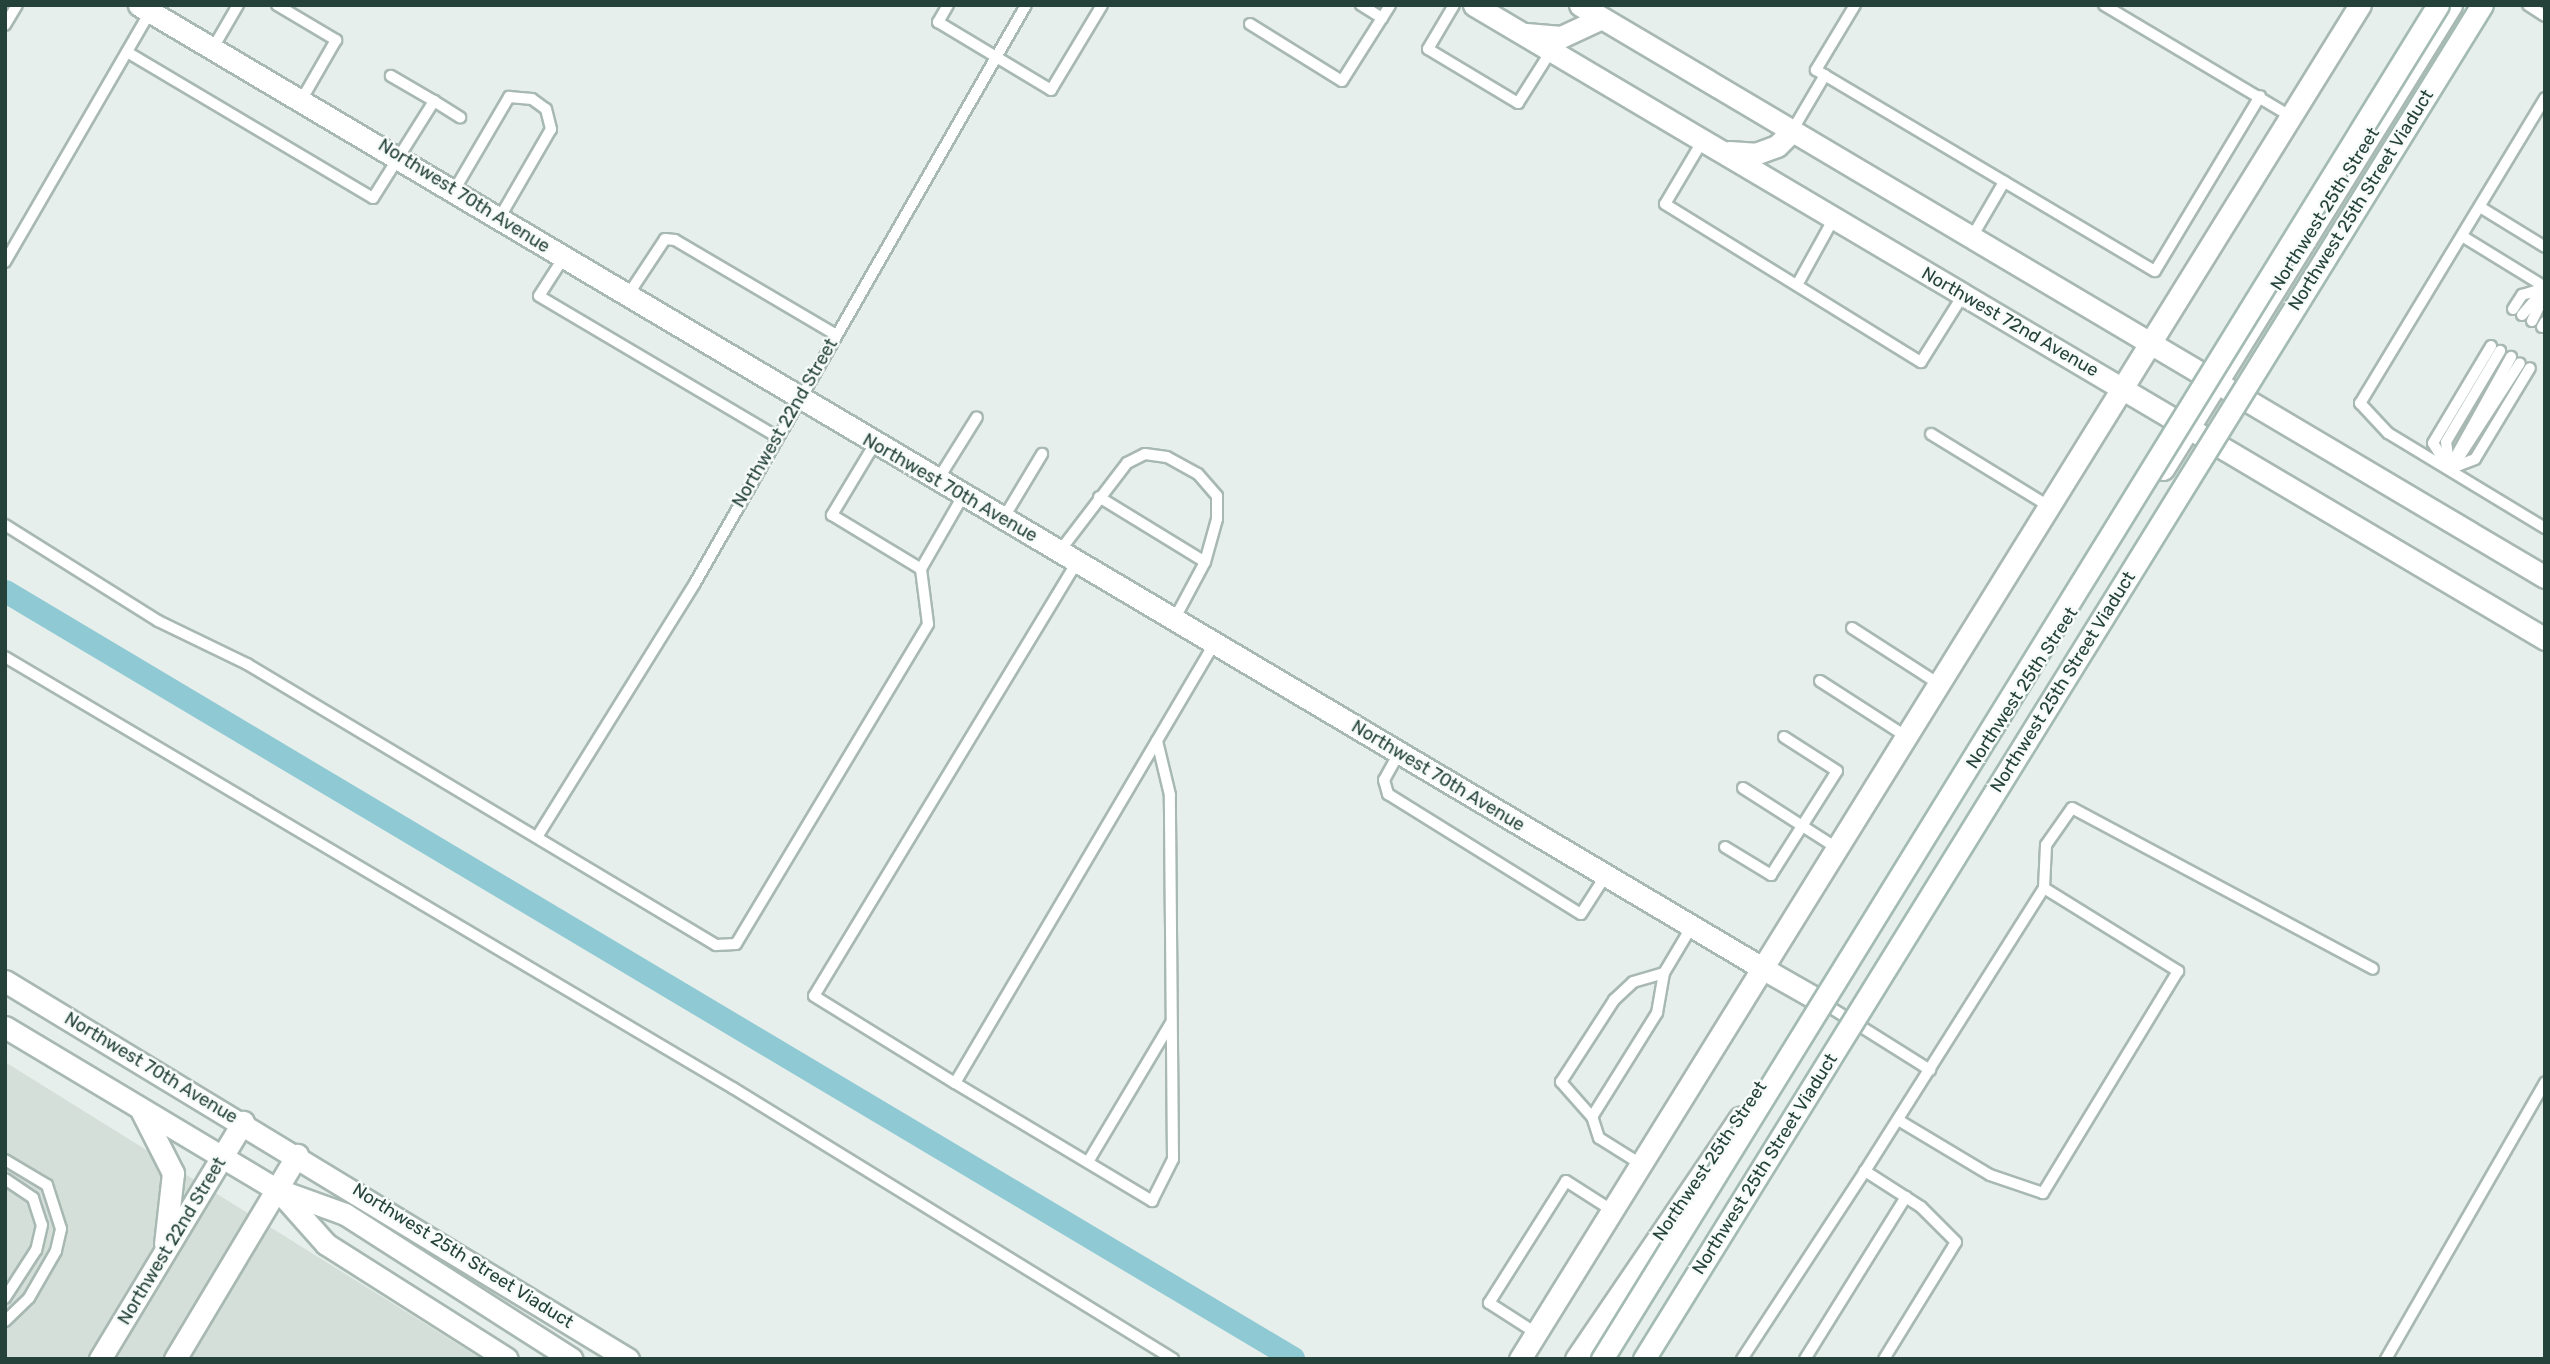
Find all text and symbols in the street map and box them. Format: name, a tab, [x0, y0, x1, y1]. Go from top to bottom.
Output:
street label: Northwest 25th Street Viaduct	[2284, 85, 2438, 315]
street label: Northwest 25th Street	[2266, 123, 2384, 295]
street label: Northwest 70th Avenue	[374, 134, 554, 258]
street label: Northwest 72nd Avenue	[1917, 262, 2103, 382]
street label: Northwest 22nd Street	[728, 335, 842, 511]
street label: Northwest 70th Avenue	[859, 429, 1041, 547]
street label: Northwest 25th Street Viaduct	[1986, 567, 2140, 797]
street label: Northwest 25th Street	[1962, 603, 2082, 773]
street label: Northwest 70th Avenue	[1347, 716, 1529, 836]
street label: Northwest 70th Avenue	[60, 1008, 242, 1128]
street label: Northwest 25th Street Viaduct	[1688, 1049, 1842, 1279]
street label: Northwest 25th Street	[1648, 1077, 1772, 1245]
street label: Northwest 22nd Street	[113, 1153, 231, 1329]
street label: Northwest 25th Street Viaduct	[348, 1179, 578, 1333]

